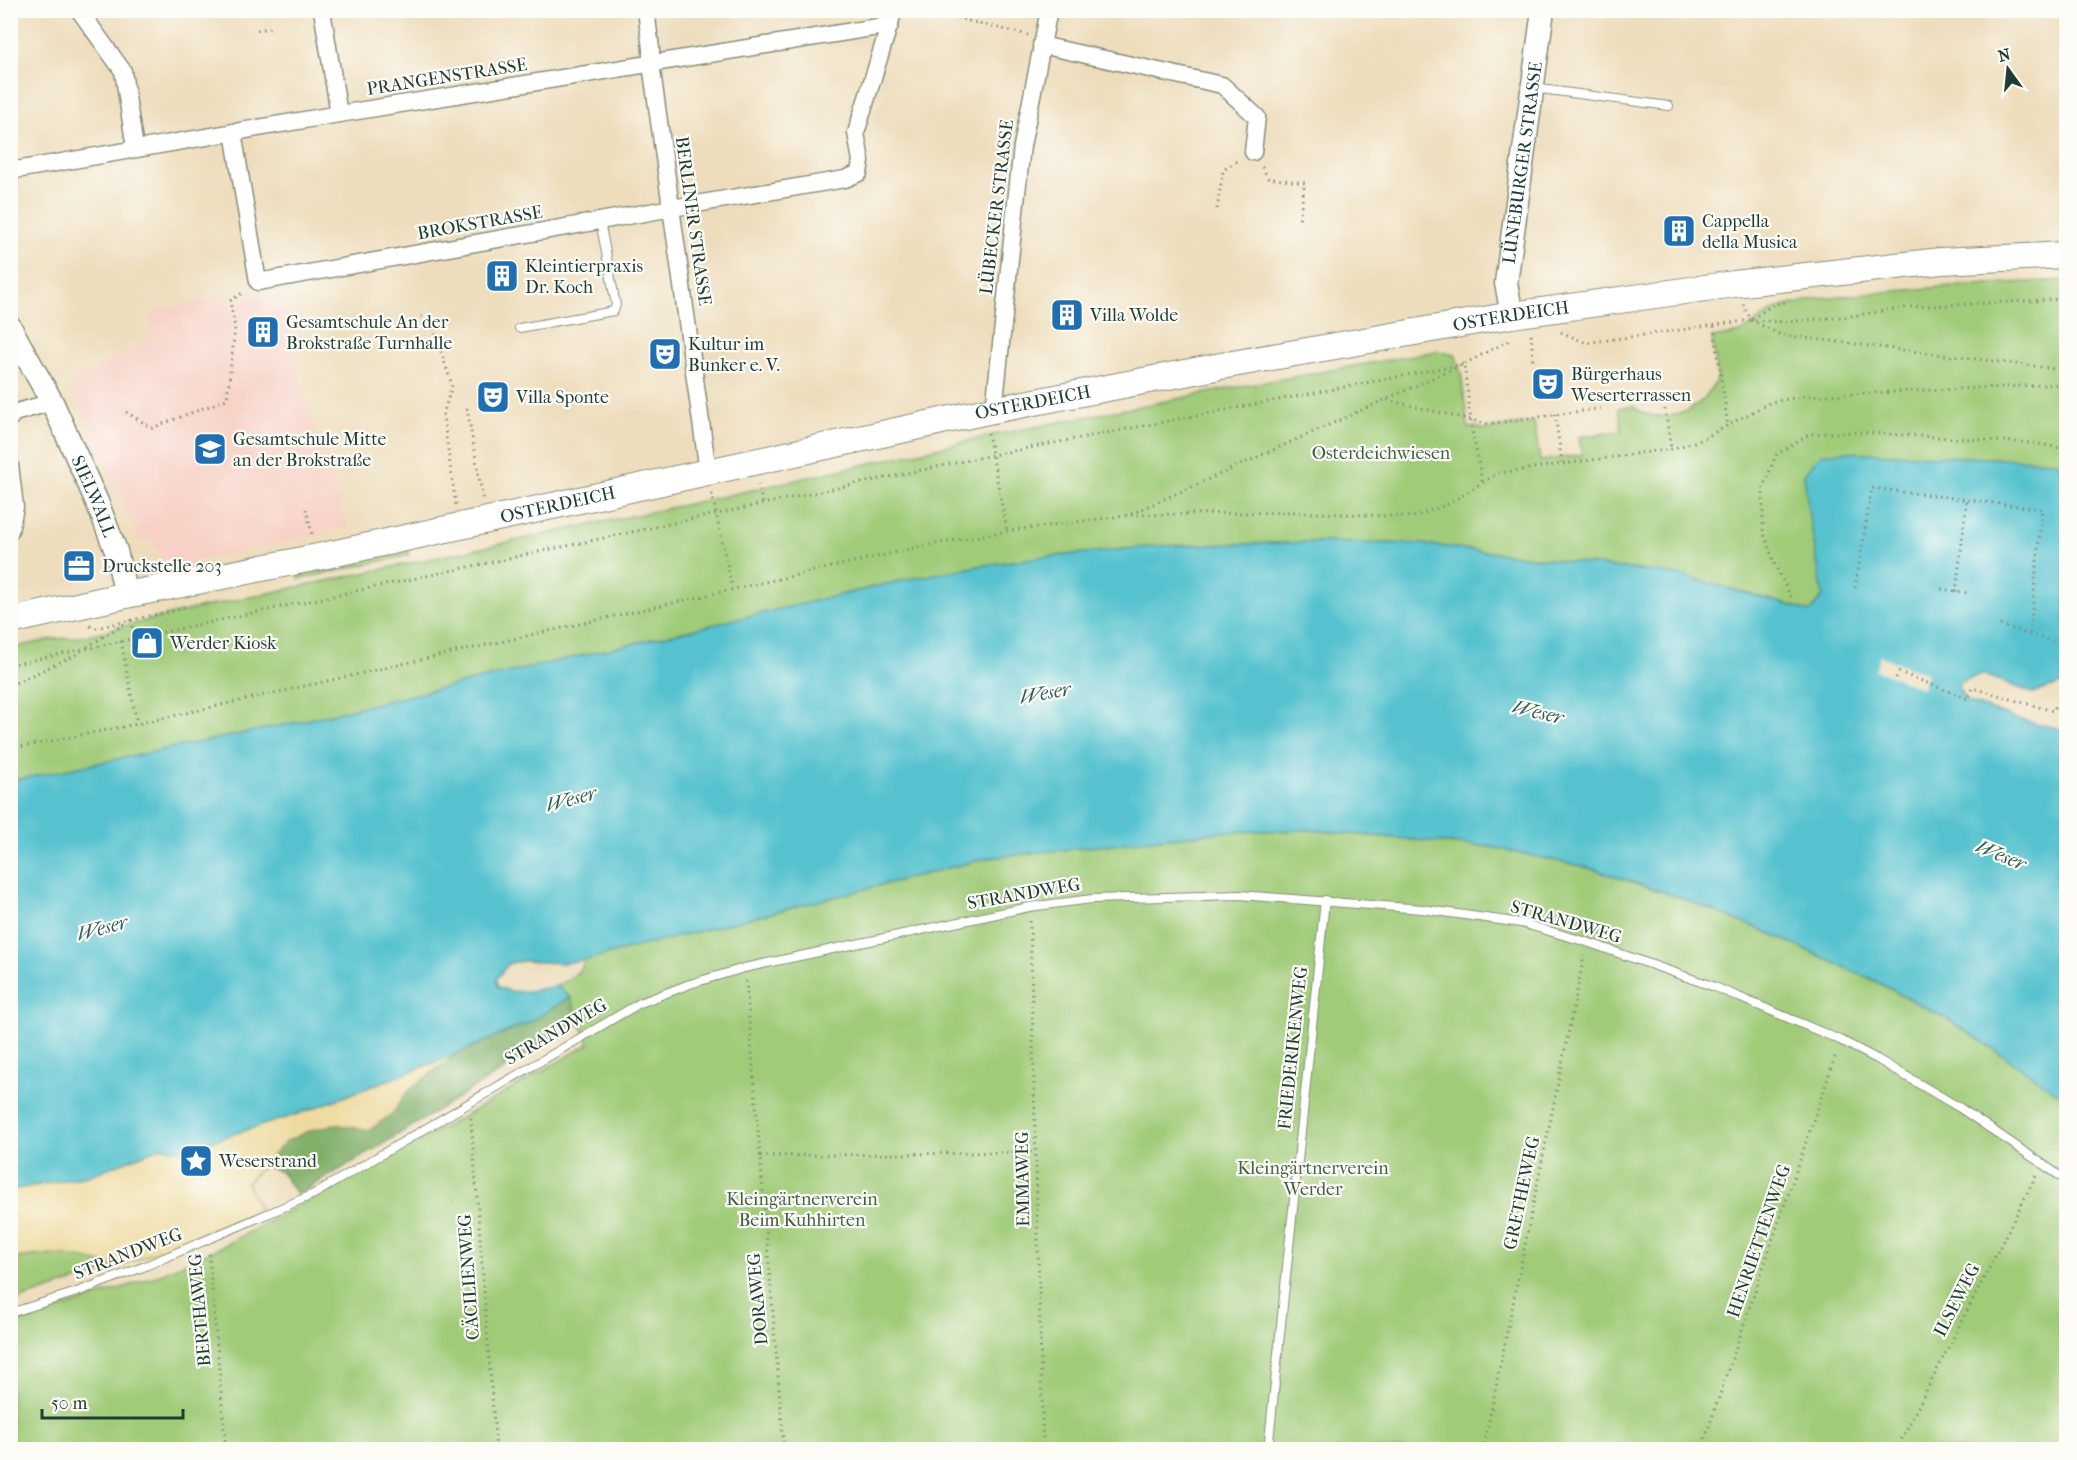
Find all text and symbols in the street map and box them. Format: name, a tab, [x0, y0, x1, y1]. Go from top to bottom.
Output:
north arrow	[1978, 39, 2038, 99]
text: N	[1996, 44, 2013, 66]
street label: PRANGENSTRASSE	[365, 54, 529, 100]
street label: LÜNEBURGER STRASSE	[1498, 60, 1546, 265]
street label: LÜBECKER STRASSE	[975, 118, 1018, 296]
street label: BERLINER STRASSE	[671, 135, 715, 307]
street label: BROKSTRASSE	[416, 202, 544, 244]
place label: Cappella della Musica	[1702, 211, 1798, 253]
building icon: Cappella della Musica	[1661, 213, 1697, 249]
place label: Kleintierpraxis Dr. Koch	[525, 256, 643, 298]
building icon: Kleintierpraxis Dr. Koch	[484, 258, 520, 294]
building icon: Villa Wolde	[1049, 297, 1085, 333]
street label: OSTERDEICH	[1451, 297, 1571, 336]
place label: Villa Wolde	[1089, 305, 1178, 326]
place label: Gesamtschule An der Brokstraße Turnhalle	[286, 312, 452, 354]
building icon: Gesamtschule An der Brokstraße Turnhalle	[245, 314, 281, 350]
place label: Kultur im Bunker e. V.	[688, 334, 780, 376]
theatre icon: Kultur im Bunker e. V.	[647, 336, 683, 372]
place label: Bürgerhaus Weserterrassen	[1570, 364, 1692, 406]
theatre icon: Bürgerhaus Weserterrassen	[1530, 366, 1566, 402]
theatre icon: Villa Sponte	[475, 379, 511, 415]
street label: OSTERDEICH	[973, 381, 1093, 424]
place label: Villa Sponte	[515, 387, 609, 408]
place label: Gesamtschule Mitte an der Brokstraße	[233, 429, 387, 471]
school or university icon: Gesamtschule Mitte an der Brokstraße	[192, 431, 228, 467]
park label: Osterdeichwiesen	[1312, 443, 1451, 464]
street label: SIELWALL	[67, 452, 120, 540]
street label: OSTERDEICH	[498, 482, 617, 527]
office icon: Druckstelle 203	[61, 548, 97, 584]
place label: Druckstelle 203	[102, 556, 222, 577]
shop icon: Werder Kiosk	[129, 625, 165, 661]
place label: Werder Kiosk	[169, 633, 277, 654]
water label: Weser	[1018, 677, 1074, 709]
water label: Weser	[1510, 695, 1568, 729]
water label: Weser	[543, 781, 601, 817]
water label: Weser	[1973, 835, 2031, 876]
street label: STRANDWEG	[966, 874, 1082, 914]
street label: STRANDWEG	[1508, 896, 1624, 948]
water label: Weser	[74, 910, 132, 946]
street label: FRIEDERIKENWEG	[1274, 965, 1312, 1131]
street label: STRANDWEG	[501, 994, 611, 1070]
street label: EMMAWEG	[1012, 1131, 1034, 1227]
street label: GRETHEWEG	[1500, 1134, 1544, 1252]
place icon: Weserstrand	[178, 1143, 214, 1179]
place label: Weserstrand	[218, 1151, 317, 1172]
park label: Kleingärtnerverein Werder	[1237, 1158, 1389, 1200]
street label: HENRIETTENWEG	[1723, 1161, 1795, 1320]
park label: Kleingärtnerverein Beim Kuhhirten	[726, 1189, 878, 1231]
street label: CÄCILIENWEG	[453, 1213, 484, 1341]
street label: STRANDWEG	[71, 1224, 185, 1284]
street label: BERTHAWEG	[185, 1252, 215, 1367]
street label: DORAWEG	[743, 1252, 773, 1346]
street label: ILSEWEG	[1930, 1260, 1985, 1340]
scale bar	[42, 1382, 183, 1420]
text: 50 m	[51, 1393, 88, 1414]

